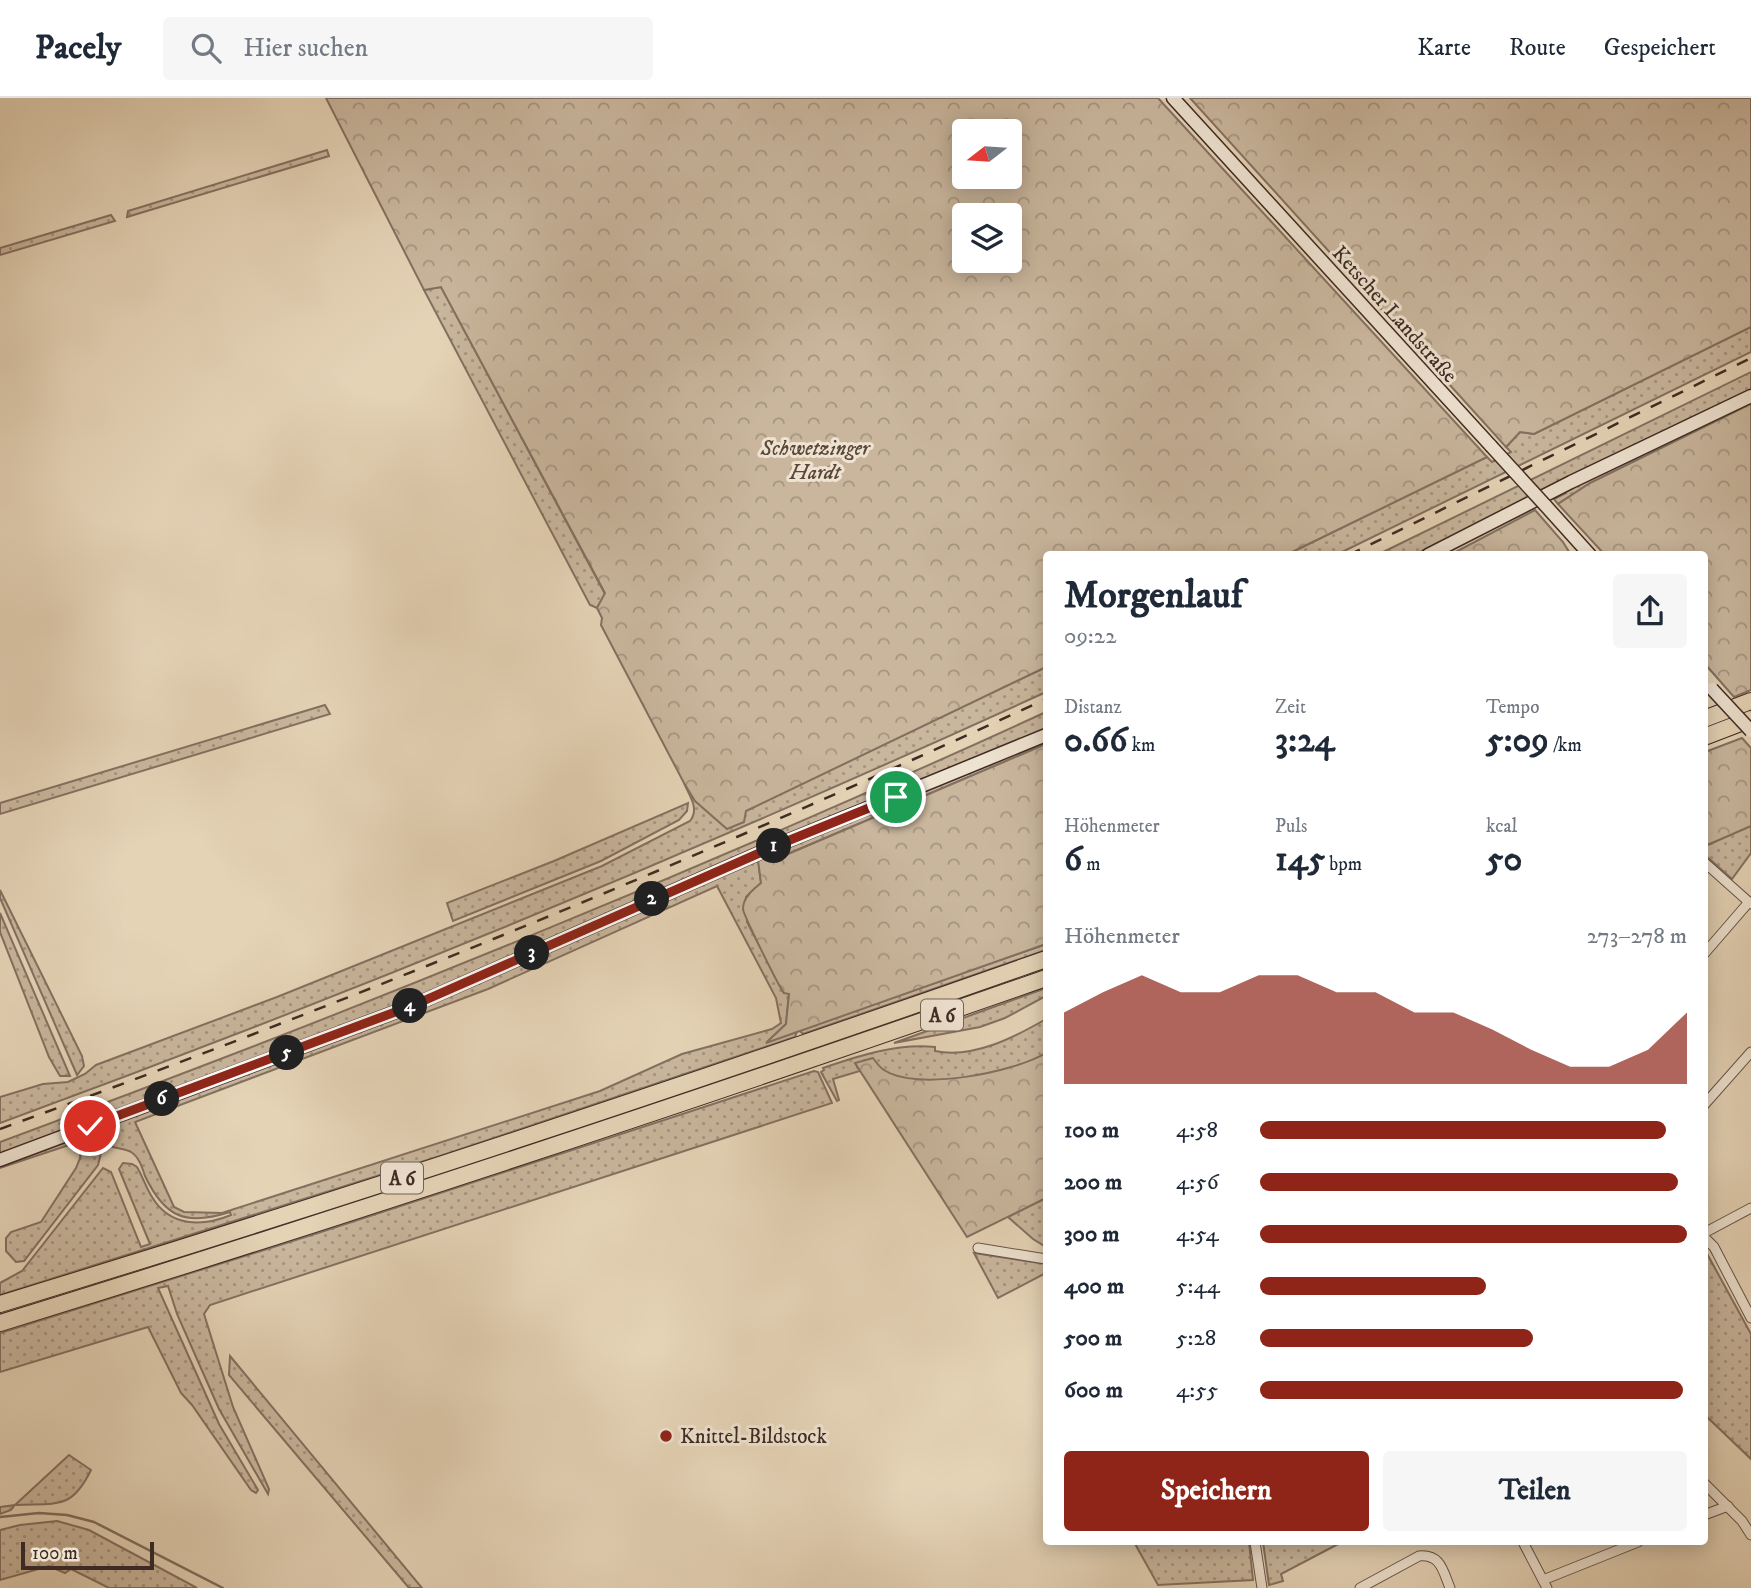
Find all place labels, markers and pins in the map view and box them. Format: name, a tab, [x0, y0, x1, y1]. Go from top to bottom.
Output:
pin	[866, 767, 926, 827]
pin: 1	[756, 828, 792, 864]
pin: 2	[634, 882, 670, 916]
pin: 3	[514, 936, 550, 970]
pin: 4	[392, 988, 428, 1024]
pin: 5	[270, 1035, 304, 1070]
pin: 6	[144, 1082, 180, 1116]
pin	[60, 1096, 120, 1156]
place label: Knittel-Bildstock	[680, 1424, 827, 1450]
marker: Knittel-Bildstock	[658, 1428, 674, 1444]

